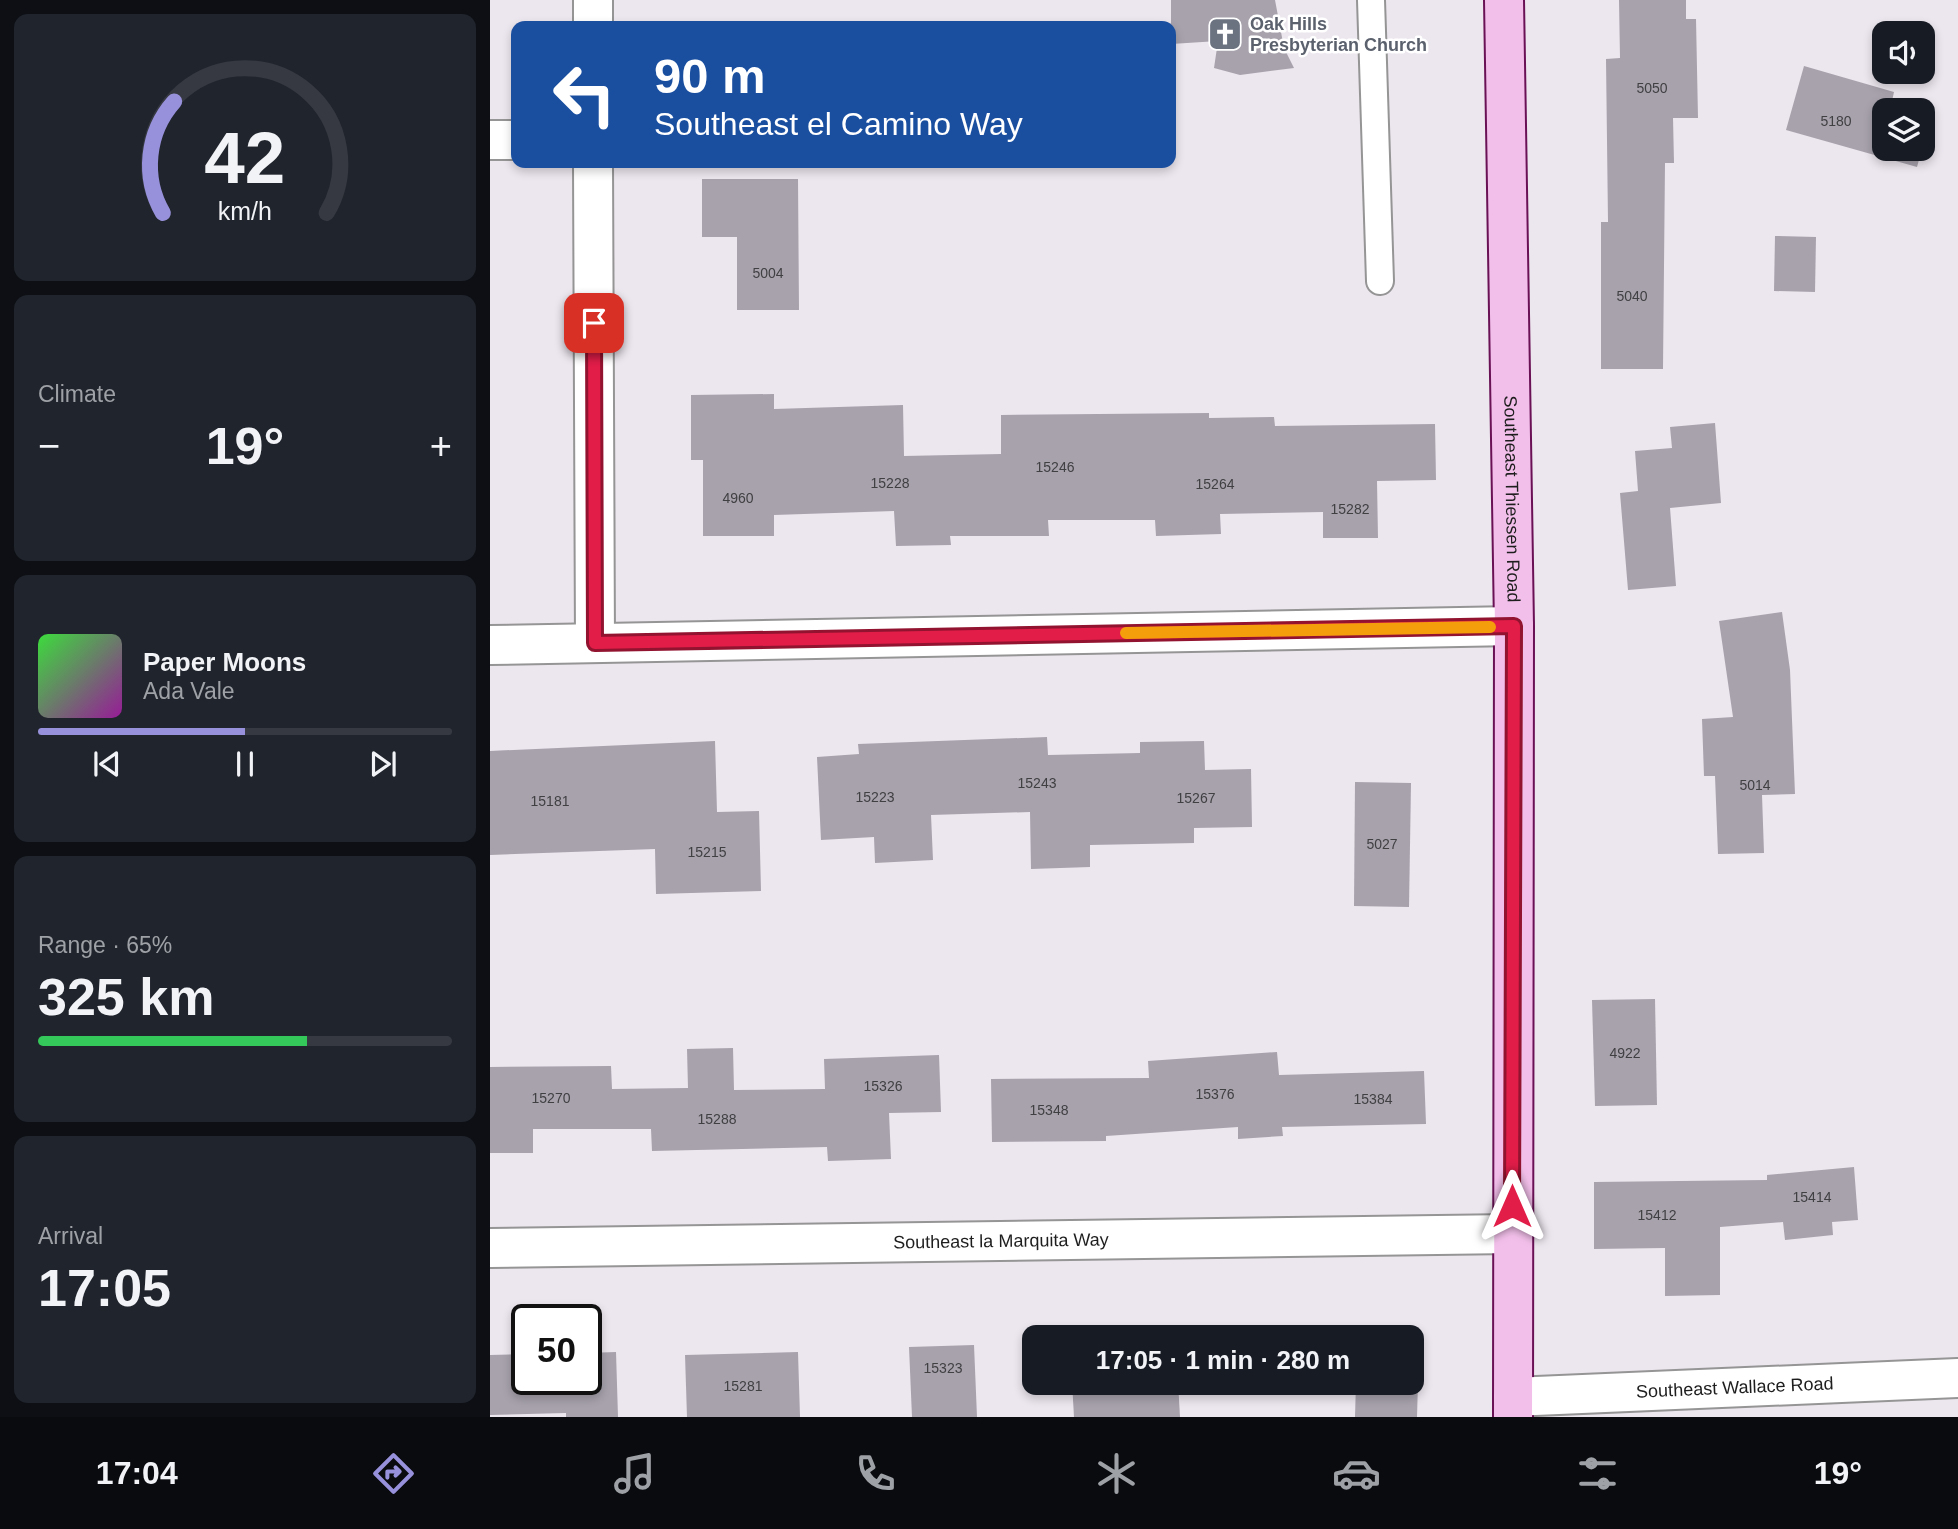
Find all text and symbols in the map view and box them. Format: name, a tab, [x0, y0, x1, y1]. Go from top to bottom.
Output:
place label: Oak Hills Presbyterian Church	[1250, 14, 1427, 55]
church icon: Oak Hills Presbyterian Church	[1206, 15, 1244, 53]
map controls	[1872, 21, 1935, 161]
button: sound	[1872, 21, 1935, 84]
icon: left	[539, 49, 630, 140]
text: 90 m	[654, 49, 766, 103]
house number: 5050	[1636, 80, 1668, 96]
button: layers	[1872, 98, 1935, 161]
text: Southeast el Camino Way	[654, 106, 1023, 142]
house number: 5180	[1820, 113, 1852, 129]
text: 42	[205, 118, 285, 199]
text: km/h	[218, 197, 272, 225]
house number: 5004	[752, 265, 784, 281]
house number: 5040	[1616, 288, 1648, 304]
pin	[564, 293, 624, 353]
icon: arrive	[575, 304, 613, 342]
text: Climate	[38, 381, 116, 407]
street label: Southeast Thiessen Road	[1500, 395, 1524, 603]
text: 19°	[206, 417, 284, 475]
text: −	[38, 425, 60, 467]
text: +	[430, 425, 452, 467]
house number: 15246	[1036, 459, 1075, 475]
house number: 15228	[871, 475, 910, 491]
house number: 15264	[1196, 476, 1235, 492]
house number: 4960	[722, 490, 754, 506]
house number: 15282	[1331, 501, 1370, 517]
text: Paper Moons	[143, 647, 306, 677]
text: Ada Vale	[143, 678, 235, 704]
icon: previous	[88, 745, 126, 783]
icon: pause	[226, 745, 264, 783]
icon: next	[364, 745, 402, 783]
house number: 15243	[1018, 775, 1057, 791]
house number: 5014	[1739, 777, 1771, 793]
house number: 15223	[856, 789, 895, 805]
house number: 15267	[1177, 790, 1216, 806]
house number: 15181	[531, 793, 570, 809]
house number: 5027	[1366, 836, 1398, 852]
house number: 15215	[688, 844, 727, 860]
text: Range · 65%	[38, 932, 172, 958]
text: 325 km	[38, 968, 214, 1026]
house number: 4922	[1609, 1045, 1641, 1061]
house number: 15326	[864, 1078, 903, 1094]
house number: 15376	[1196, 1086, 1235, 1102]
house number: 15270	[532, 1090, 571, 1106]
house number: 15384	[1354, 1091, 1393, 1107]
house number: 15348	[1030, 1102, 1069, 1118]
house number: 15288	[698, 1111, 737, 1127]
position arrow	[1475, 1169, 1549, 1243]
house number: 15414	[1793, 1189, 1832, 1205]
house number: 15412	[1638, 1207, 1677, 1223]
text: Arrival	[38, 1223, 103, 1249]
street label: Southeast la Marquita Way	[893, 1230, 1109, 1252]
text: 17:05	[38, 1259, 171, 1317]
speed limit sign: 50	[511, 1304, 602, 1395]
text: 17:05 · 1 min · 280 m	[1096, 1345, 1350, 1375]
house number: 15323	[924, 1360, 963, 1376]
street label: Southeast Wallace Road	[1636, 1373, 1834, 1402]
house number: 15281	[724, 1378, 763, 1394]
icon: directions	[369, 1449, 418, 1498]
icon: music	[610, 1449, 659, 1498]
icon: phone	[851, 1449, 900, 1498]
icon: climate	[1092, 1449, 1141, 1498]
icon: car	[1332, 1449, 1381, 1498]
icon: filters	[1573, 1449, 1622, 1498]
text: 17:04	[96, 1455, 178, 1491]
text: 19°	[1814, 1455, 1862, 1491]

